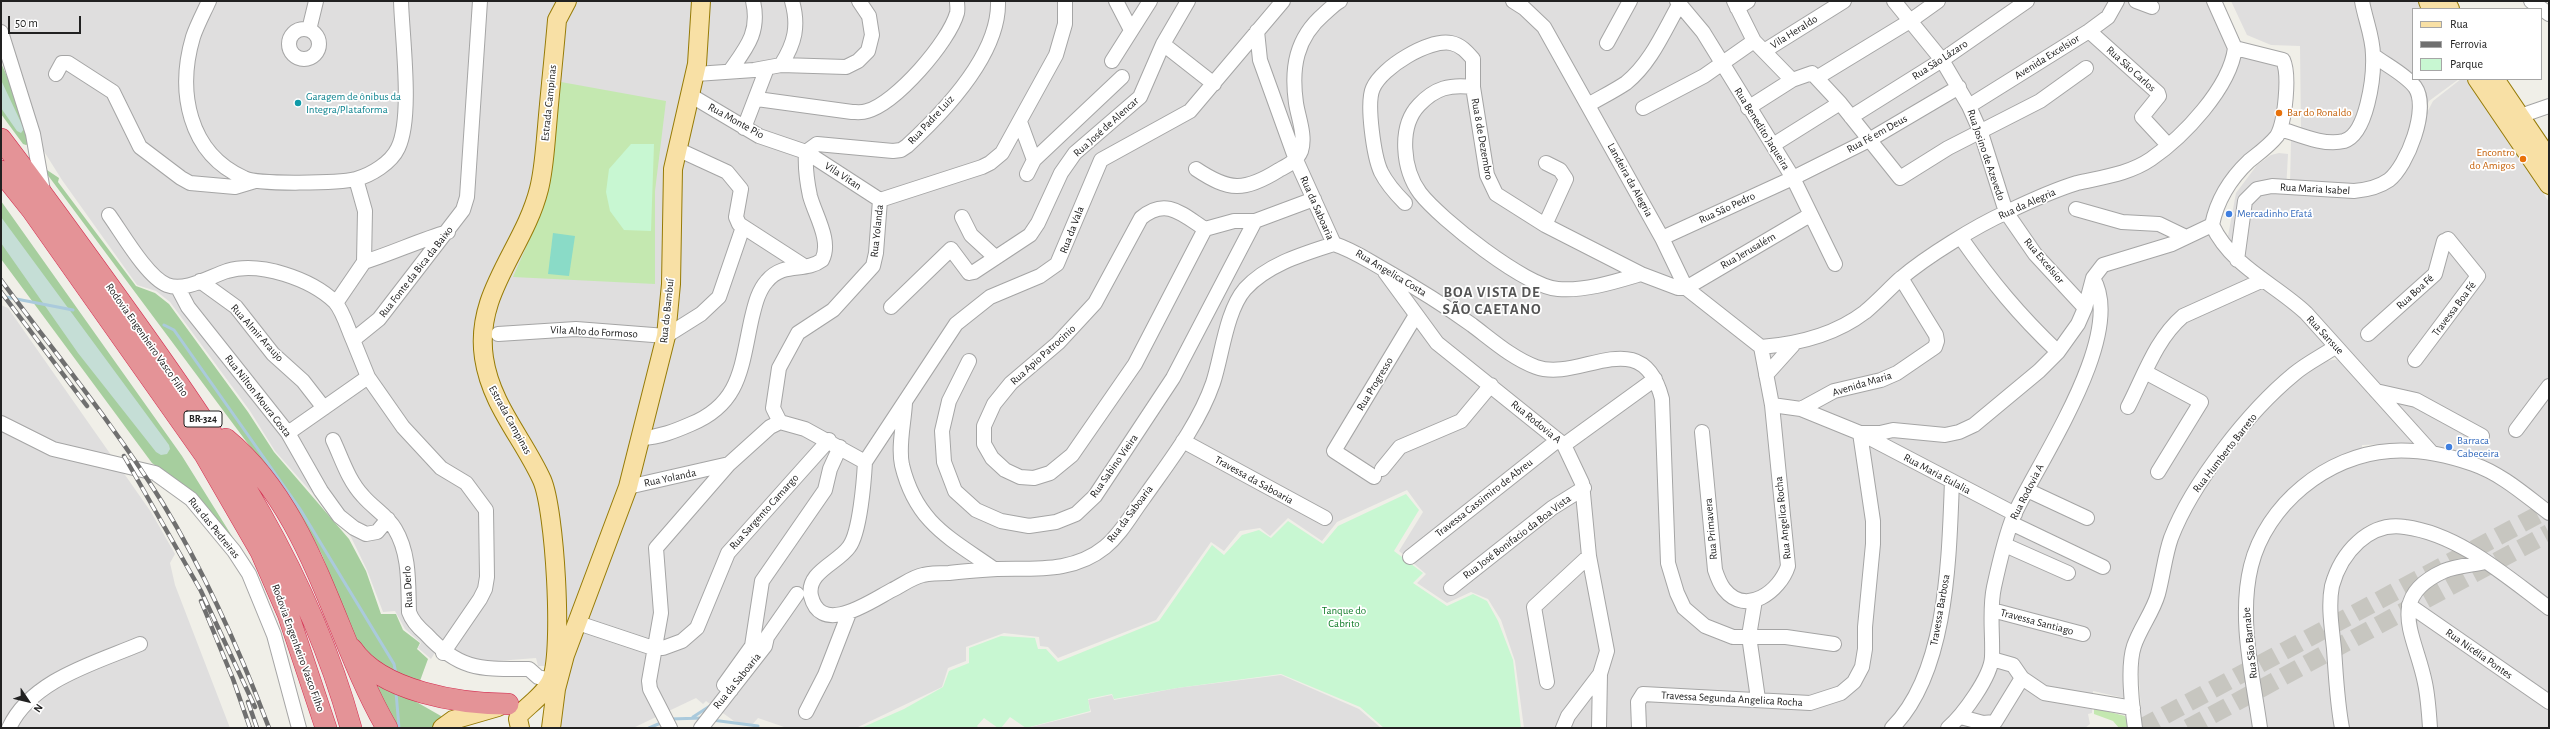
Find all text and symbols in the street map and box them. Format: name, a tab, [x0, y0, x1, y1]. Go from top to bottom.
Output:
scale bar	[10, 8, 83, 34]
legend	[2412, 8, 2542, 80]
street label: Vila Heraldo	[1768, 12, 1820, 52]
text: 50 m	[15, 17, 38, 29]
text: Rua	[2450, 18, 2468, 30]
street label: Avenida Excelsior	[2012, 32, 2082, 82]
street label: Rua São Lázaro	[1910, 37, 1970, 83]
text: Ferrovia	[2450, 38, 2487, 50]
street label: Rua São Carlos	[2104, 43, 2158, 95]
text: Parque	[2450, 58, 2483, 70]
street label: Estrada Campinas	[538, 64, 560, 142]
street label: Rua Benedito Jaqueira	[1731, 85, 1793, 173]
place label: Garagem de ônibus da Integra/Plataforma	[306, 90, 401, 116]
street label: Rua Padre Luiz	[905, 93, 957, 147]
street label: Rua José de Alencar	[1071, 94, 1141, 160]
street label: Rua 8 de Dezembro	[1468, 97, 1496, 181]
marker: Garagem de ônibus da Integra/Plataforma	[293, 98, 303, 108]
street label: Rua Monte Pio	[706, 100, 766, 142]
place label: Bar do Ronaldo	[2287, 106, 2352, 120]
street label: Rua Josino de Azevedo	[1964, 108, 2008, 202]
marker: Bar do Ronaldo	[2274, 108, 2284, 118]
street label: Rua Fé em Deus	[1844, 112, 1910, 156]
street label: Landeira da Alegria	[1604, 141, 1656, 219]
place label: Encontro do Amigos	[2470, 146, 2515, 172]
marker: Encontro do Amigos	[2518, 154, 2528, 164]
street label: Vila Vitan	[822, 159, 864, 193]
street label: Rua da Saboaria	[1297, 174, 1337, 242]
street label: Rua Maria Isabel	[2280, 181, 2350, 197]
street label: Rua da Alegria	[1996, 185, 2058, 223]
street label: Rua São Pedro	[1697, 189, 1757, 227]
street label: Rua Yolanda	[868, 204, 886, 258]
street label: Rua da Vala	[1057, 205, 1087, 255]
place label: Mercadinho Efatá	[2237, 207, 2312, 221]
marker: Mercadinho Efatá	[2224, 209, 2234, 219]
street label: Rua Fonte da Bica da Baixo	[376, 224, 456, 320]
street label: Rua Jerusalém	[1718, 230, 1778, 272]
street label: Rua Excelsior	[2021, 235, 2067, 287]
street label: Rua Angelica Costa	[1353, 247, 1429, 299]
street label: Rua Boa Fé	[2394, 272, 2436, 312]
street label: Rua do Bambuí	[657, 278, 677, 344]
street label: Travessa Boa Fé	[2429, 279, 2479, 339]
street label: Rodovia Engenheiro Vasco Filho	[103, 281, 191, 399]
district label: BOA VISTA DE SÃO CAETANO	[1442, 283, 1542, 318]
street label: Rua Almir Araujo	[228, 301, 286, 365]
street label: Rua Sansue	[2304, 313, 2346, 357]
street label: Rua Apio Patrocinio	[1008, 322, 1078, 388]
street label: Vila Alto do Formoso	[550, 323, 638, 341]
street label: Rua Nilton Moura Costa	[222, 352, 294, 440]
street label: Rua Progresso	[1354, 355, 1396, 413]
street label: Avenida Maria	[1831, 369, 1893, 399]
street label: Estrada Campinas	[486, 383, 534, 457]
street label: Rua Rodovia A	[1508, 398, 1564, 446]
road number: BR-324	[184, 411, 222, 427]
street label: Rua Humberto Barreto	[2190, 411, 2260, 495]
street label: Rua Sabino Vieira	[1087, 432, 1141, 500]
place label: Barraca Cabeceira	[2457, 434, 2499, 460]
marker: Barraca Cabeceira	[2444, 442, 2454, 452]
street label: Rua Maria Eulalia	[1901, 451, 1973, 497]
street label: Travessa da Saboaria	[1212, 453, 1296, 507]
street label: Travessa Cassimiro de Abreu	[1433, 456, 1535, 540]
street label: Rua Rodovia A	[2007, 462, 2047, 522]
street label: Rua Yolanda	[643, 466, 697, 490]
street label: Rua Sargento Camargo	[727, 471, 801, 553]
street label: Rua Angelica Rocha	[1772, 476, 1794, 560]
street label: Rua da Saboaria	[1104, 483, 1156, 545]
street label: Rua José Bonifacio da Boa Vista	[1460, 492, 1574, 582]
street label: Rua das Pedreiras	[185, 495, 243, 561]
street label: Rua Primavera	[1702, 498, 1720, 560]
street label: Rua Derlo	[400, 566, 416, 608]
street label: Travessa Barbosa	[1927, 573, 1953, 647]
street label: Rodovia Engenheiro Vasco Filho	[269, 582, 327, 714]
park label: Tanque do Cabrito	[1322, 604, 1366, 630]
street label: Travessa Santiago	[1999, 606, 2075, 638]
street label: Rua São Barnabe	[2240, 607, 2260, 679]
street label: Rua Nicélia Pontes	[2443, 626, 2515, 682]
street label: Rua da Saboaria	[710, 650, 764, 712]
north arrow	[8, 681, 48, 721]
street label: Travessa Segunda Angelica Rocha	[1661, 689, 1803, 709]
text: N	[32, 702, 45, 714]

